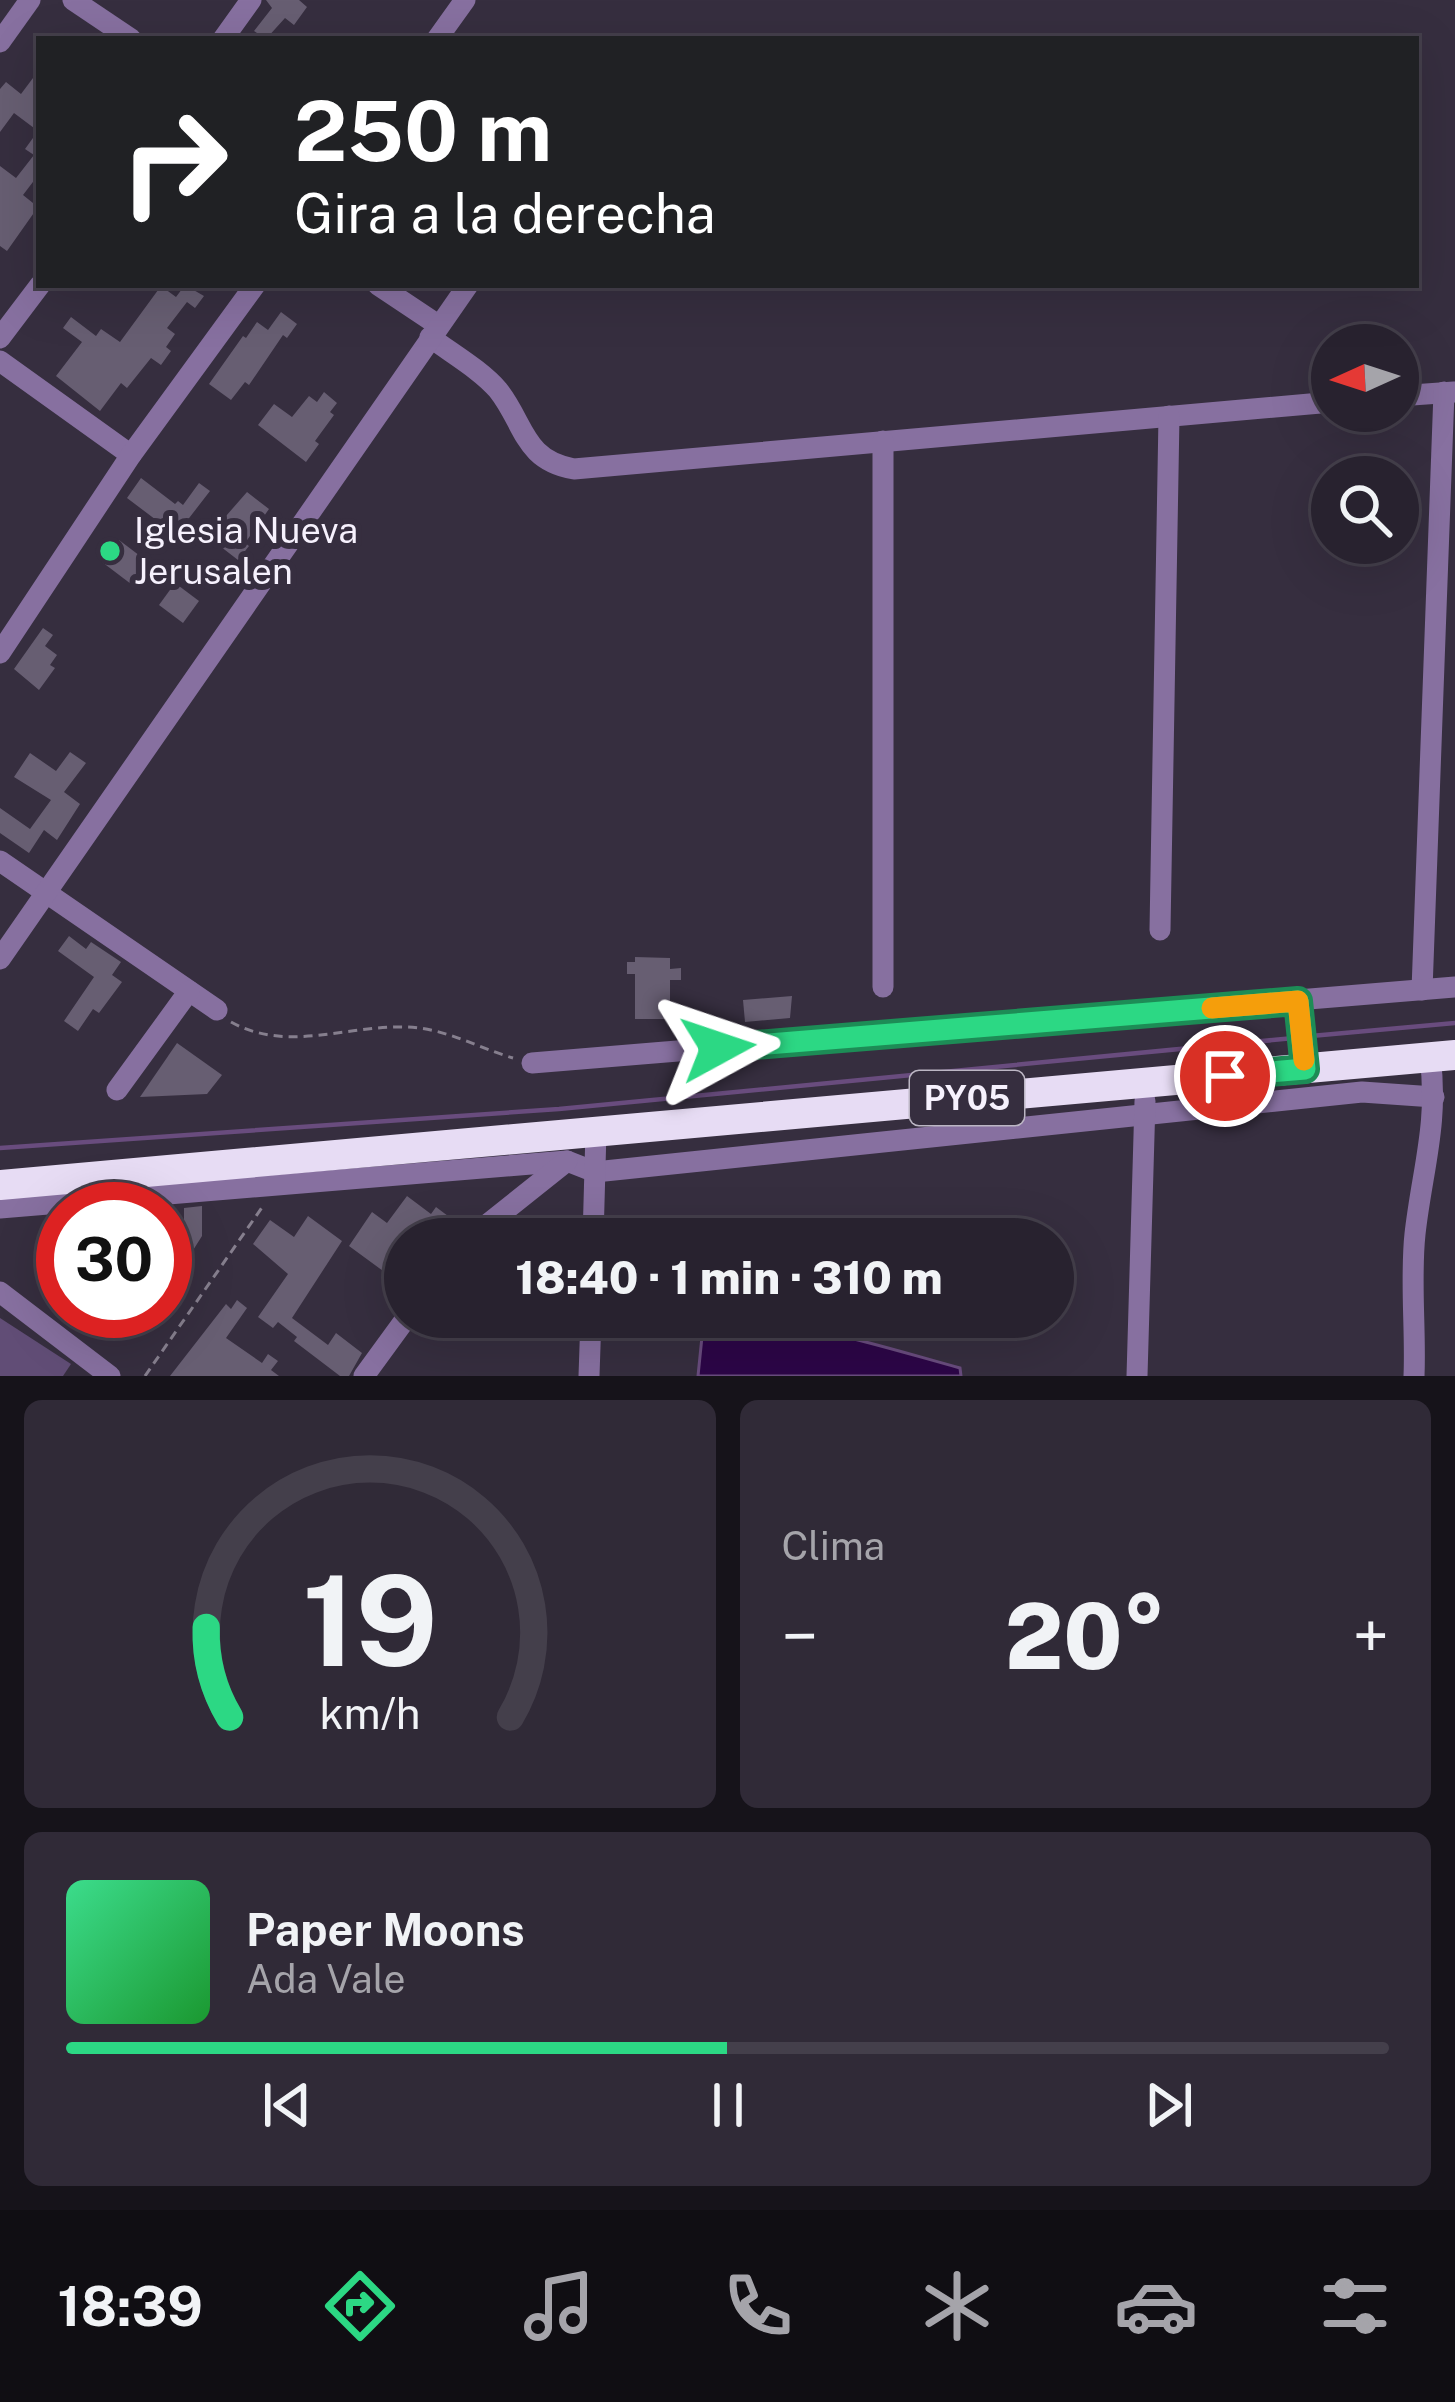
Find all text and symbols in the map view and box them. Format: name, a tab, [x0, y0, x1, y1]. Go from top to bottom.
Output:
text: 250 m	[294, 81, 552, 180]
icon: right	[96, 84, 252, 240]
text: Gira a la derecha	[294, 182, 716, 245]
north arrow	[1311, 324, 1419, 432]
map controls	[1311, 324, 1419, 564]
button: search	[1311, 456, 1419, 564]
place label: Iglesia Nueva Jerusalen	[134, 509, 358, 592]
marker: Iglesia Nueva Jerusalen	[97, 538, 123, 564]
position arrow	[655, 985, 781, 1111]
pin	[1174, 1025, 1276, 1127]
icon: arrive	[1192, 1043, 1258, 1109]
road number: PY05	[910, 1071, 1024, 1125]
speed limit sign: 30	[36, 1182, 192, 1338]
text: 18:40 · 1 min · 310 m	[515, 1251, 943, 1304]
text: Clima	[782, 1523, 885, 1569]
text: 19	[302, 1547, 438, 1694]
text: 20°	[1005, 1583, 1166, 1689]
text: −	[782, 1597, 818, 1675]
text: +	[1352, 1597, 1389, 1675]
text: km/h	[319, 1688, 420, 1739]
text: Paper Moons	[246, 1903, 525, 1956]
text: Ada Vale	[246, 1956, 406, 2002]
icon: previous	[254, 2072, 320, 2138]
icon: pause	[695, 2072, 761, 2138]
icon: next	[1136, 2072, 1202, 2138]
icon: directions	[318, 2264, 402, 2348]
icon: music	[517, 2264, 601, 2348]
icon: phone	[716, 2264, 800, 2348]
icon: climate	[915, 2264, 999, 2348]
icon: car	[1114, 2264, 1198, 2348]
icon: filters	[1313, 2264, 1397, 2348]
text: 18:39	[58, 2275, 203, 2338]

